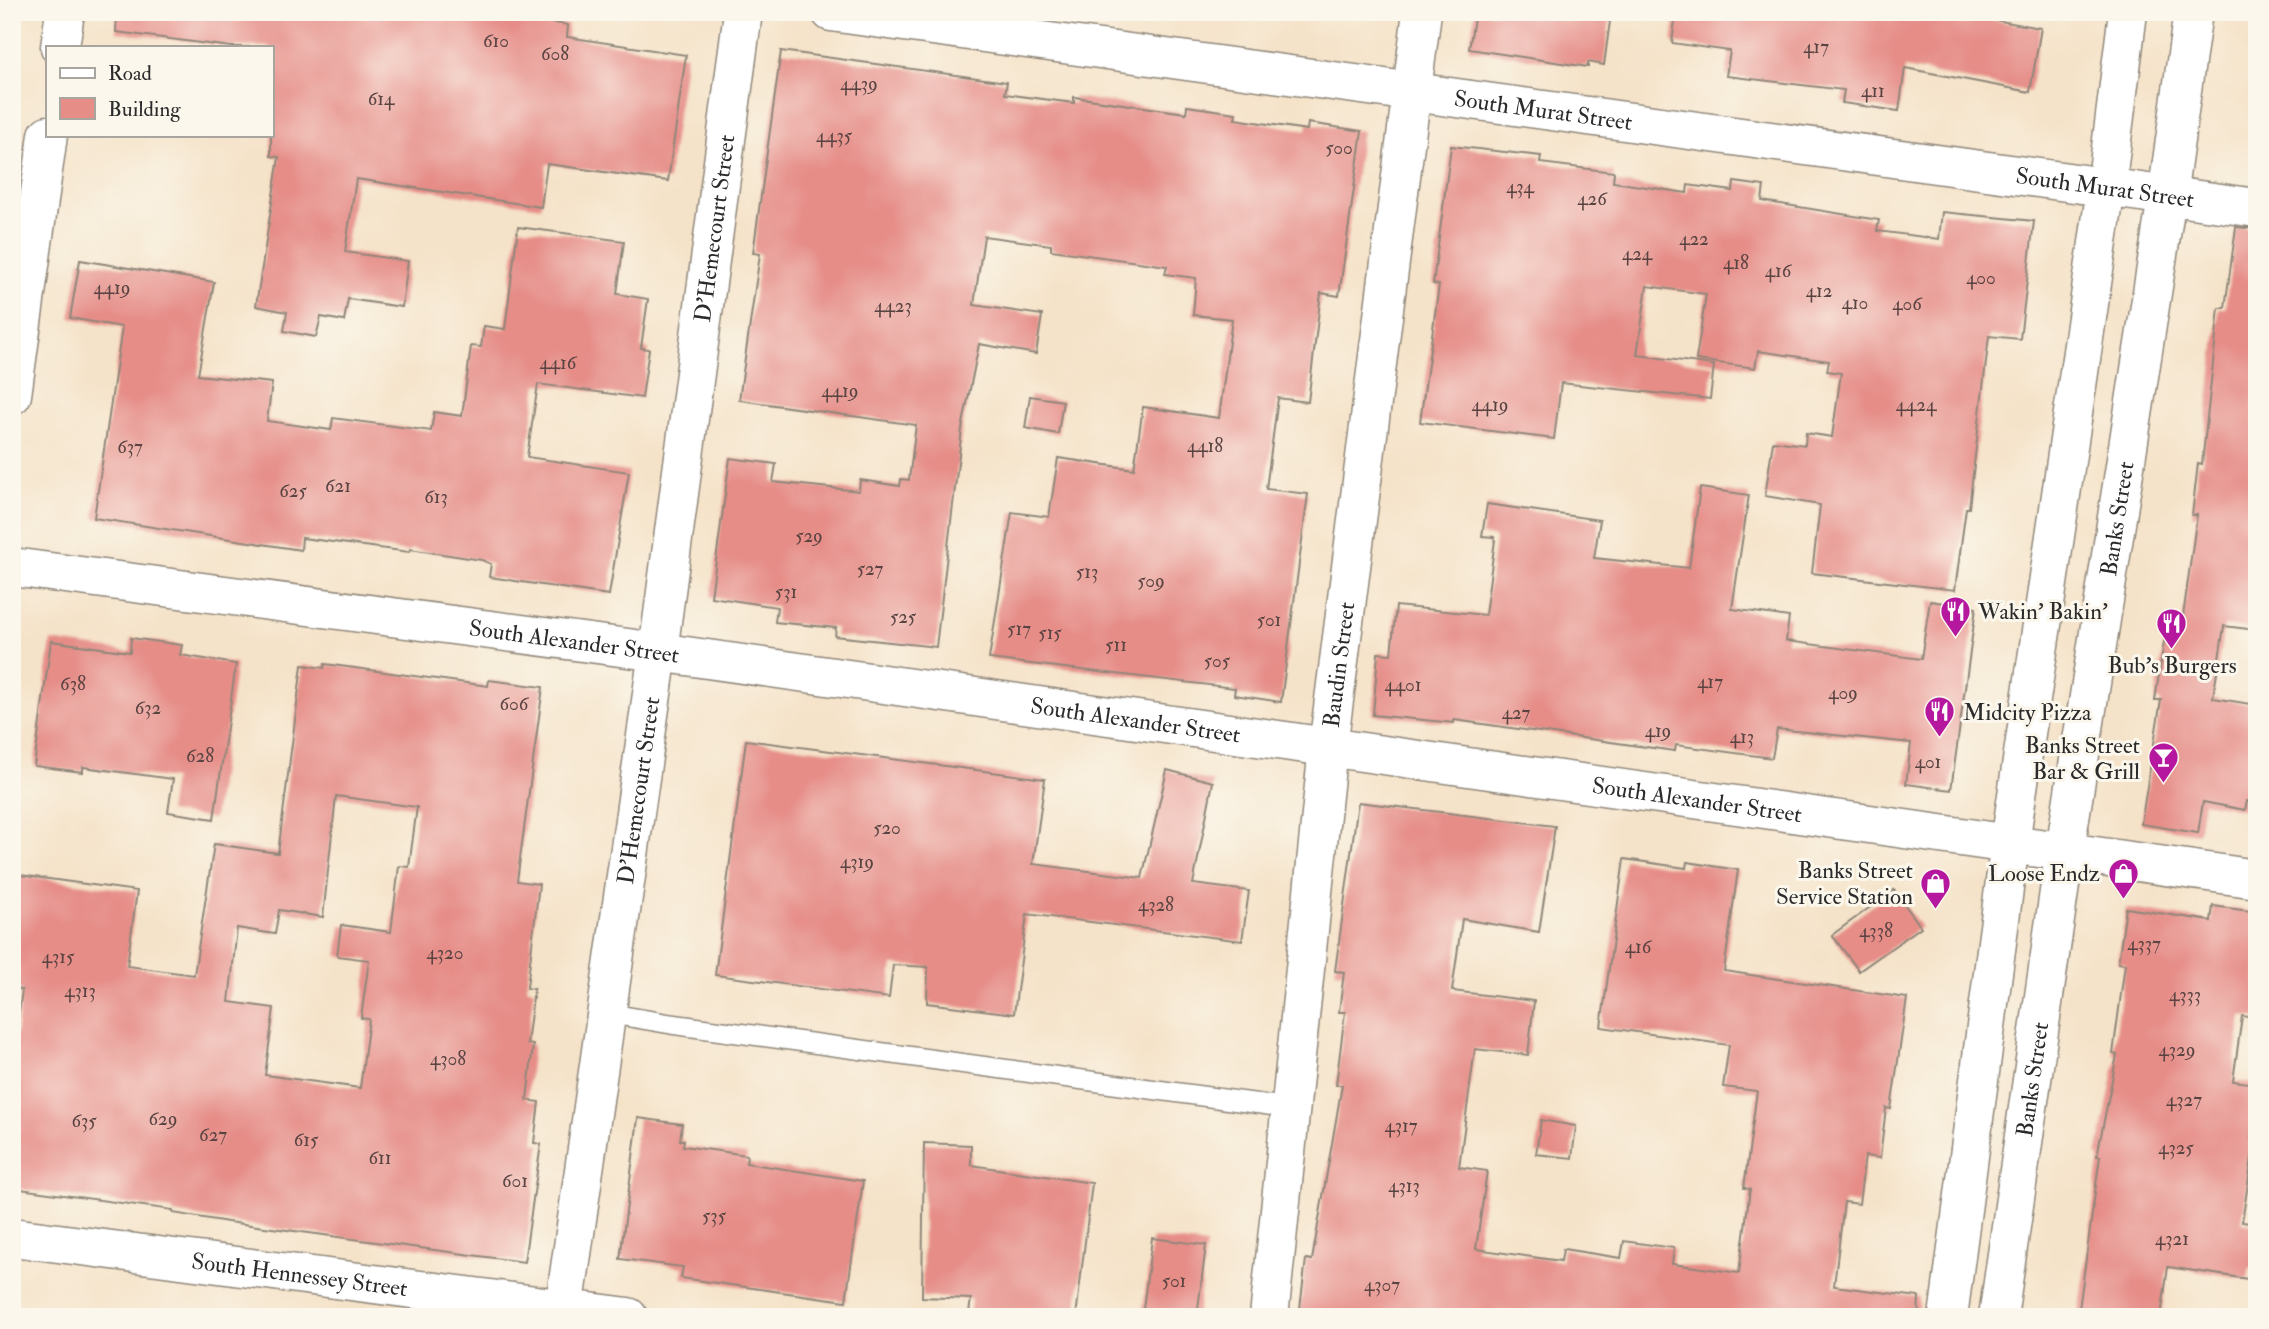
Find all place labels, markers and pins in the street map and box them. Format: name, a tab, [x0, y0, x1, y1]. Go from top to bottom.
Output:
restaurant icon: Wakin' Bakin'	[1938, 594, 1972, 638]
place label: Wakin' Bakin'	[1977, 597, 2108, 626]
restaurant icon: Bub's Burgers	[2155, 607, 2189, 651]
place label: Bub's Burgers	[2107, 651, 2237, 680]
restaurant icon: Midcity Pizza	[1923, 695, 1957, 739]
place label: Midcity Pizza	[1963, 698, 2092, 727]
place label: Banks Street Bar & Grill	[2025, 731, 2140, 786]
bar icon: Banks Street Bar & Grill	[2146, 741, 2180, 785]
place label: Banks Street Service Station	[1776, 856, 1913, 911]
shop icon: Loose Endz	[2106, 856, 2140, 900]
place label: Loose Endz	[1988, 859, 2100, 888]
shop icon: Banks Street Service Station	[1919, 866, 1953, 910]

